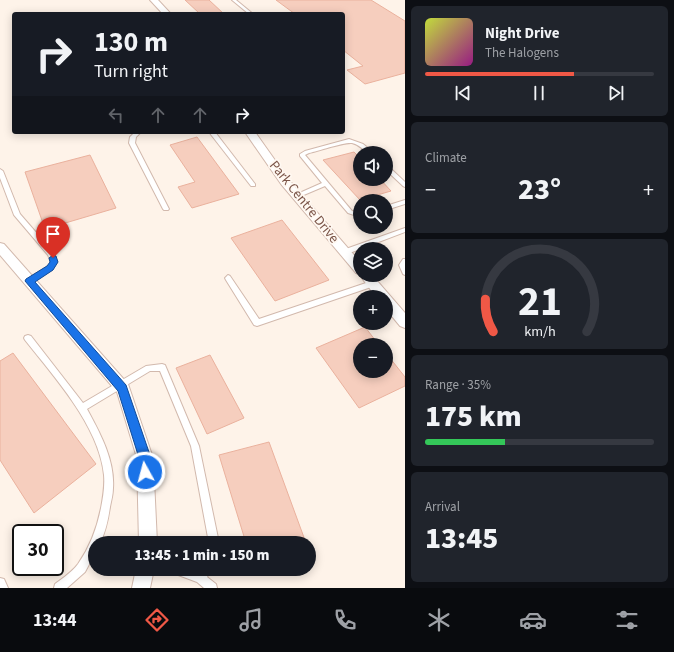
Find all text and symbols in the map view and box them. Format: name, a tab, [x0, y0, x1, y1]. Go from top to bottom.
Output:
text: 130 m	[94, 22, 168, 62]
text: Night Drive	[485, 23, 560, 44]
icon: right	[28, 28, 80, 80]
text: The Halogens	[485, 44, 559, 62]
text: Turn right	[94, 59, 168, 84]
icon: previous	[452, 82, 474, 104]
icon: pause	[528, 82, 550, 104]
icon: next	[605, 82, 627, 104]
icon: left	[105, 104, 127, 126]
icon: ahead	[147, 104, 169, 126]
icon: ahead	[189, 104, 211, 126]
icon: right	[231, 104, 253, 126]
map controls	[353, 146, 393, 378]
button: sound	[353, 146, 393, 186]
text: Climate	[425, 149, 467, 167]
street label: Park Centre Drive	[264, 156, 344, 248]
text: 23°	[518, 168, 561, 211]
text: −	[425, 174, 436, 206]
text: +	[643, 174, 654, 206]
button: search	[353, 194, 393, 234]
pin	[36, 217, 70, 258]
icon: arrive	[42, 223, 64, 245]
button: layers	[353, 242, 393, 282]
text: 21	[518, 272, 561, 332]
button: +	[353, 290, 393, 330]
text: km/h	[524, 321, 555, 342]
button: −	[353, 338, 393, 378]
text: Range · 35%	[425, 376, 491, 394]
text: 175 km	[425, 395, 522, 438]
position arrow	[124, 451, 166, 493]
text: Arrival	[425, 498, 460, 516]
text: 13:45	[425, 517, 498, 560]
speed limit sign: 30	[12, 524, 64, 576]
text: 13:45 · 1 min · 150 m	[135, 545, 269, 566]
icon: directions	[143, 606, 171, 634]
icon: music	[237, 606, 265, 634]
icon: phone	[331, 606, 359, 634]
icon: climate	[425, 606, 453, 634]
icon: car	[519, 606, 547, 634]
icon: filters	[613, 606, 641, 634]
text: 13:44	[33, 608, 76, 633]

